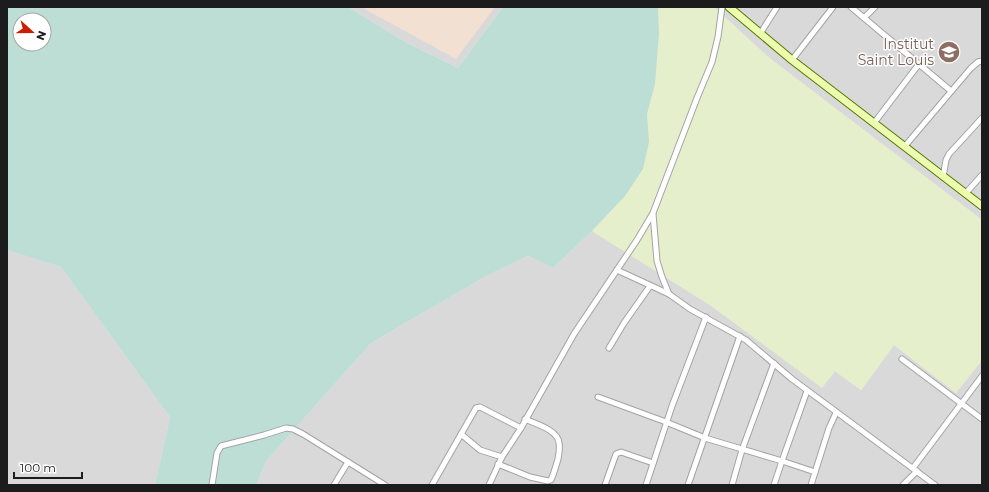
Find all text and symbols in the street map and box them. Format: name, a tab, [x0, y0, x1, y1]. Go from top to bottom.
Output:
north arrow	[12, 12, 52, 52]
text: N	[33, 29, 49, 42]
place label: Institut Saint Louis	[858, 35, 934, 69]
school or university icon: Institut Saint Louis	[936, 39, 962, 65]
scale bar	[14, 454, 82, 480]
text: 100 m	[20, 460, 56, 475]

